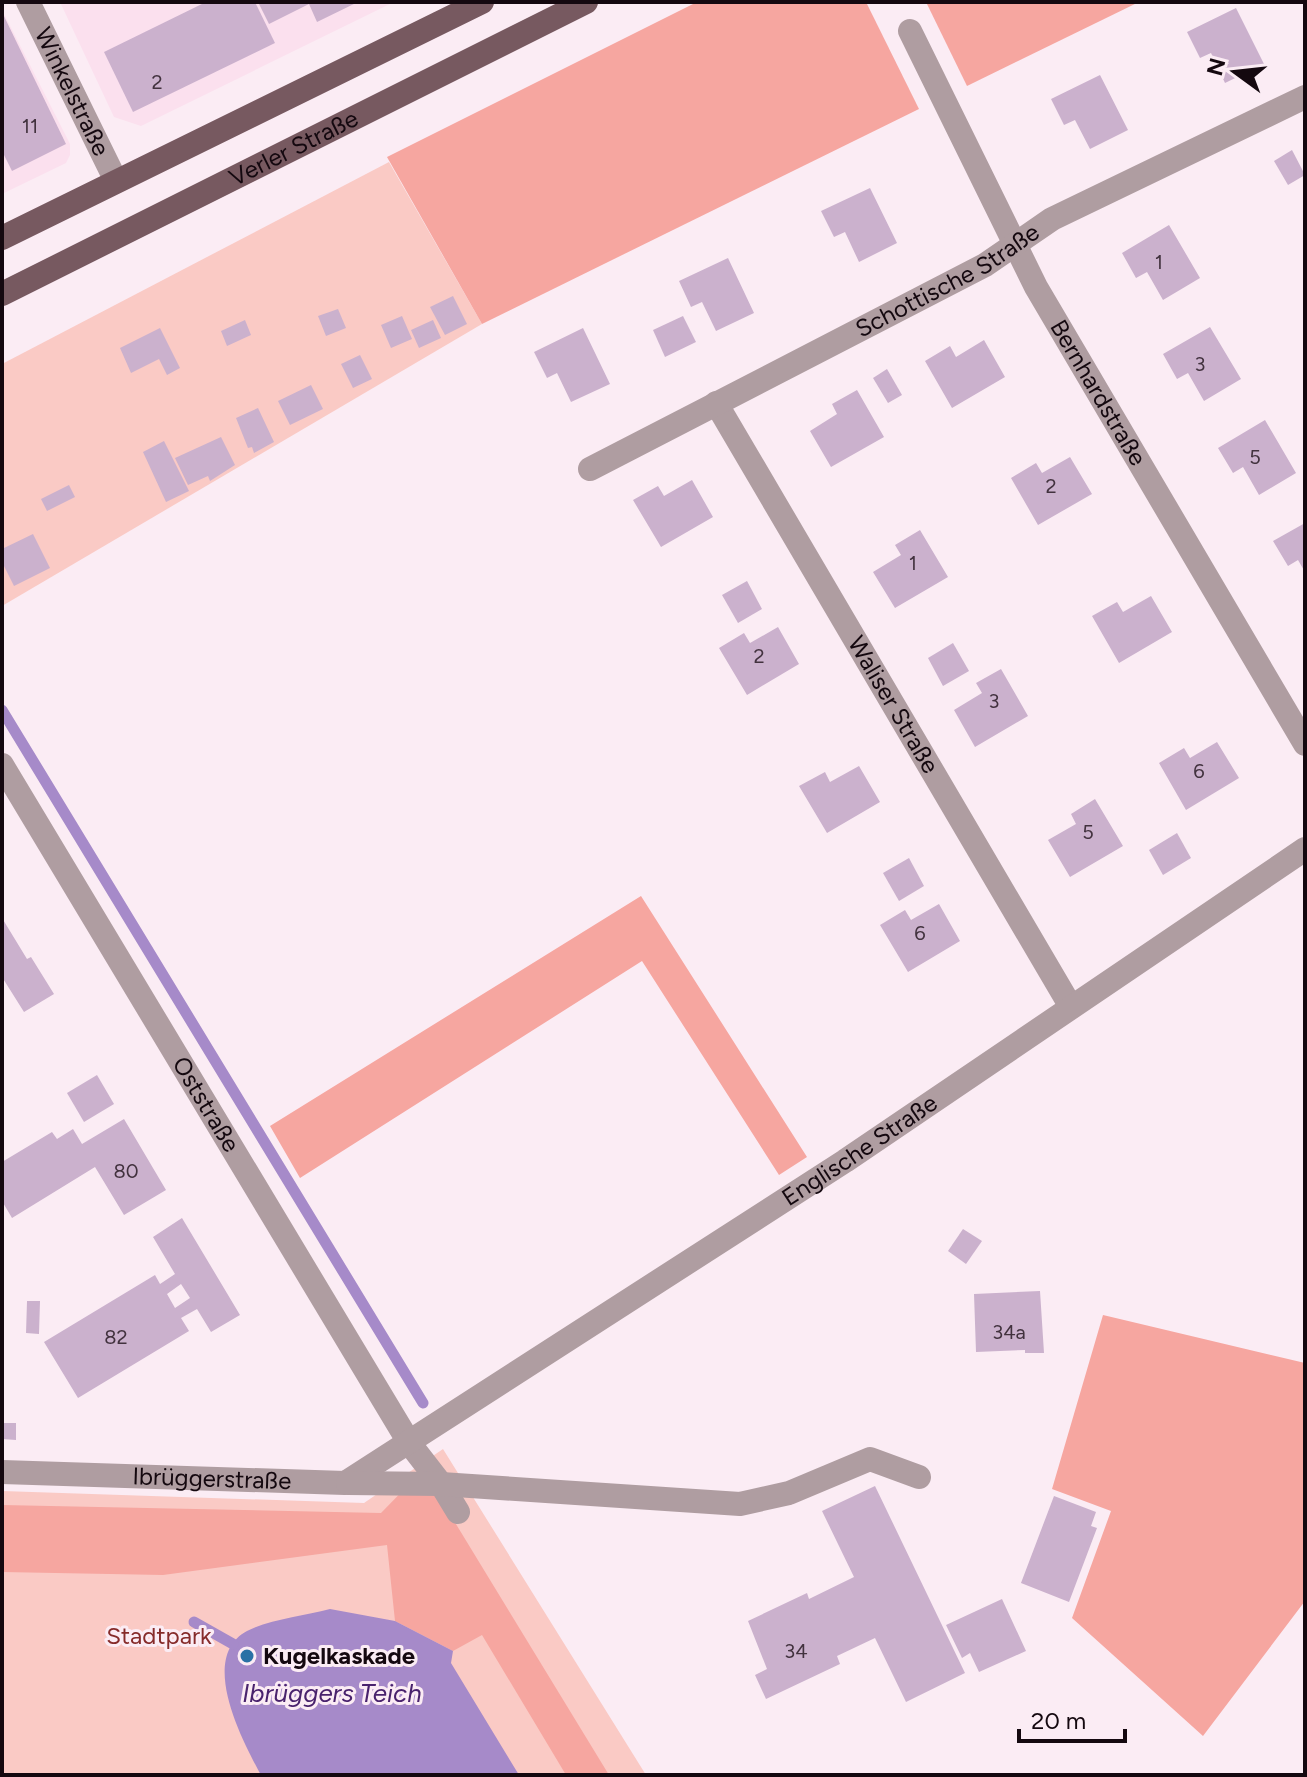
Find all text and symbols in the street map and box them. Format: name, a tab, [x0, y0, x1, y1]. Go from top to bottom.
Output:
street label: Winkelstraße	[29, 23, 116, 160]
north arrow	[1195, 32, 1275, 112]
text: N	[1201, 55, 1231, 79]
house number: 2	[151, 70, 163, 94]
street label: Verler Straße	[224, 103, 363, 192]
house number: 11	[22, 114, 38, 138]
street label: Schottische Straße	[850, 217, 1045, 343]
house number: 1	[1155, 250, 1163, 274]
street label: Bernhardstraße	[1044, 314, 1153, 471]
house number: 3	[1195, 352, 1205, 376]
house number: 5	[1249, 445, 1261, 469]
house number: 2	[1045, 474, 1057, 498]
house number: 1	[909, 551, 917, 575]
street label: Waliser Straße	[842, 631, 945, 778]
house number: 2	[753, 644, 765, 668]
house number: 3	[989, 689, 999, 713]
house number: 6	[1193, 759, 1205, 783]
house number: 5	[1082, 820, 1094, 844]
house number: 6	[914, 921, 926, 945]
street label: Oststraße	[167, 1051, 246, 1157]
street label: Englische Straße	[776, 1088, 942, 1212]
house number: 80	[113, 1159, 139, 1183]
house number: 34a	[992, 1320, 1026, 1344]
house number: 82	[104, 1325, 128, 1349]
street label: Ibrüggerstraße	[132, 1461, 292, 1495]
park label: Stadtpark	[106, 1621, 212, 1650]
house number: 34	[784, 1639, 808, 1663]
place label: Kugelkaskade	[263, 1641, 415, 1670]
marker: Kugelkaskade	[238, 1647, 256, 1665]
water label: Ibrüggers Teich	[242, 1677, 422, 1709]
scale bar	[1019, 1693, 1125, 1743]
text: 20 m	[1031, 1706, 1086, 1735]

